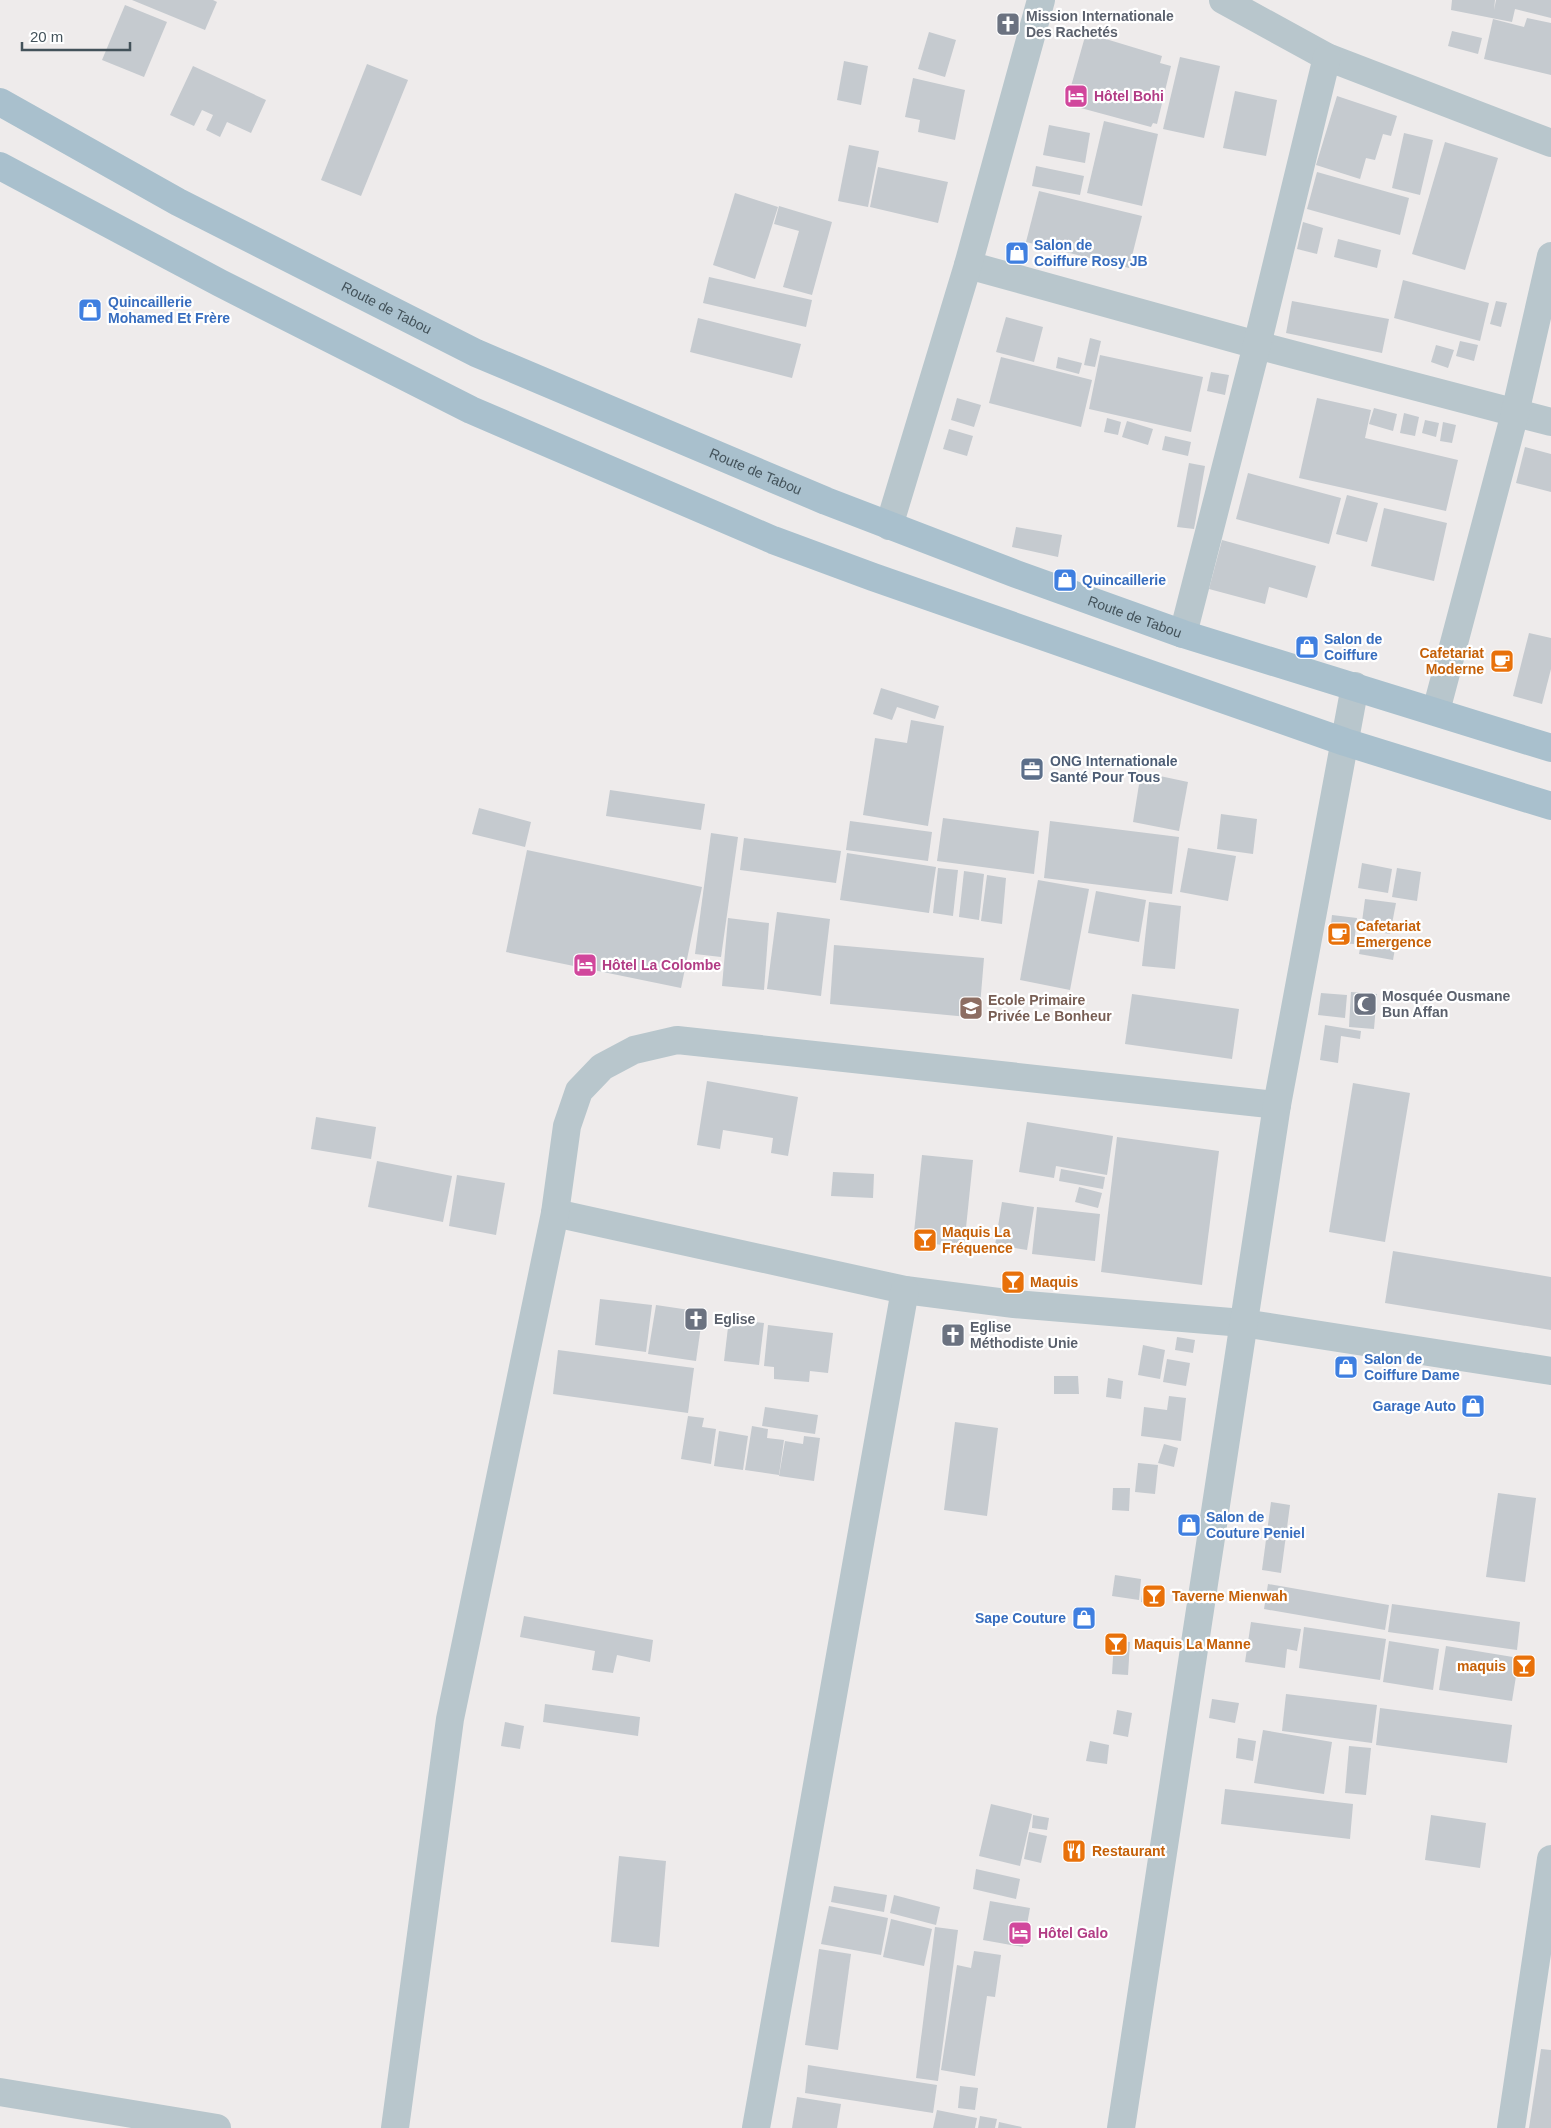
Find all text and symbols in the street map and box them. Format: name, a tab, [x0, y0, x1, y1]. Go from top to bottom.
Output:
place label: Mission Internationale Des Rachetés	[1026, 8, 1174, 40]
church icon: Mission Internationale Des Rachetés	[995, 11, 1021, 37]
scale bar	[22, 20, 130, 52]
text: 20 m	[30, 28, 63, 45]
hotel icon: Hôtel Bohi	[1063, 83, 1089, 109]
place label: Hôtel Bohi	[1094, 88, 1164, 104]
place label: Salon de Coiffure Rosy JB	[1034, 237, 1148, 269]
shop icon: Salon de Coiffure Rosy JB	[1004, 240, 1030, 266]
street label: Route de Tabou	[339, 278, 434, 337]
place label: Quincaillerie Mohamed Et Frère	[108, 294, 230, 326]
shop icon: Quincaillerie Mohamed Et Frère	[77, 297, 103, 323]
street label: Route de Tabou	[707, 445, 804, 498]
shop icon: Quincaillerie	[1052, 567, 1078, 593]
place label: Quincaillerie	[1082, 572, 1166, 588]
street label: Route de Tabou	[1086, 592, 1184, 641]
place label: Salon de Coiffure	[1324, 631, 1383, 663]
shop icon: Salon de Coiffure	[1294, 634, 1320, 660]
place label: Cafetariat Moderne	[1419, 645, 1484, 677]
cafe icon: Cafetariat Moderne	[1489, 648, 1515, 674]
place label: ONG Internationale Santé Pour Tous	[1050, 753, 1178, 785]
office icon: ONG Internationale Santé Pour Tous	[1019, 756, 1045, 782]
place label: Cafetariat Emergence	[1356, 918, 1432, 950]
cafe icon: Cafetariat Emergence	[1326, 921, 1352, 947]
hotel icon: Hôtel La Colombe	[572, 952, 598, 978]
place label: Hôtel La Colombe	[602, 957, 721, 973]
place label: Mosquée Ousmane Bun Affan	[1382, 988, 1511, 1020]
mosque icon: Mosquée Ousmane Bun Affan	[1352, 991, 1378, 1017]
place label: Ecole Primaire Privée Le Bonheur	[988, 992, 1112, 1024]
school or university icon: Ecole Primaire Privée Le Bonheur	[958, 995, 984, 1021]
place label: Maquis La Fréquence	[942, 1224, 1013, 1256]
bar icon: Maquis La Fréquence	[912, 1227, 938, 1253]
bar icon: Maquis	[1000, 1269, 1026, 1295]
place label: Maquis	[1030, 1274, 1078, 1290]
church icon: Eglise	[683, 1306, 709, 1332]
place label: Eglise	[714, 1311, 755, 1327]
place label: Eglise Méthodiste Unie	[970, 1319, 1078, 1351]
church icon: Eglise Méthodiste Unie	[940, 1322, 966, 1348]
place label: Salon de Coiffure Dame	[1364, 1351, 1460, 1383]
shop icon: Salon de Coiffure Dame	[1333, 1354, 1359, 1380]
shop icon: Garage Auto	[1460, 1393, 1486, 1419]
place label: Garage Auto	[1373, 1398, 1456, 1414]
place label: Salon de Couture Peniel	[1206, 1509, 1305, 1541]
shop icon: Salon de Couture Peniel	[1176, 1512, 1202, 1538]
bar icon: Taverne Mienwah	[1141, 1583, 1167, 1609]
place label: Taverne Mienwah	[1172, 1588, 1288, 1604]
shop icon: Sape Couture	[1071, 1605, 1097, 1631]
place label: Sape Couture	[975, 1610, 1066, 1626]
bar icon: Maquis La Manne	[1103, 1631, 1129, 1657]
place label: Maquis La Manne	[1134, 1636, 1251, 1652]
bar icon: maquis	[1511, 1653, 1537, 1679]
place label: maquis	[1457, 1658, 1506, 1674]
restaurant icon: Restaurant	[1061, 1838, 1087, 1864]
place label: Restaurant	[1092, 1843, 1165, 1859]
hotel icon: Hôtel Galo	[1007, 1920, 1033, 1946]
place label: Hôtel Galo	[1038, 1925, 1108, 1941]

